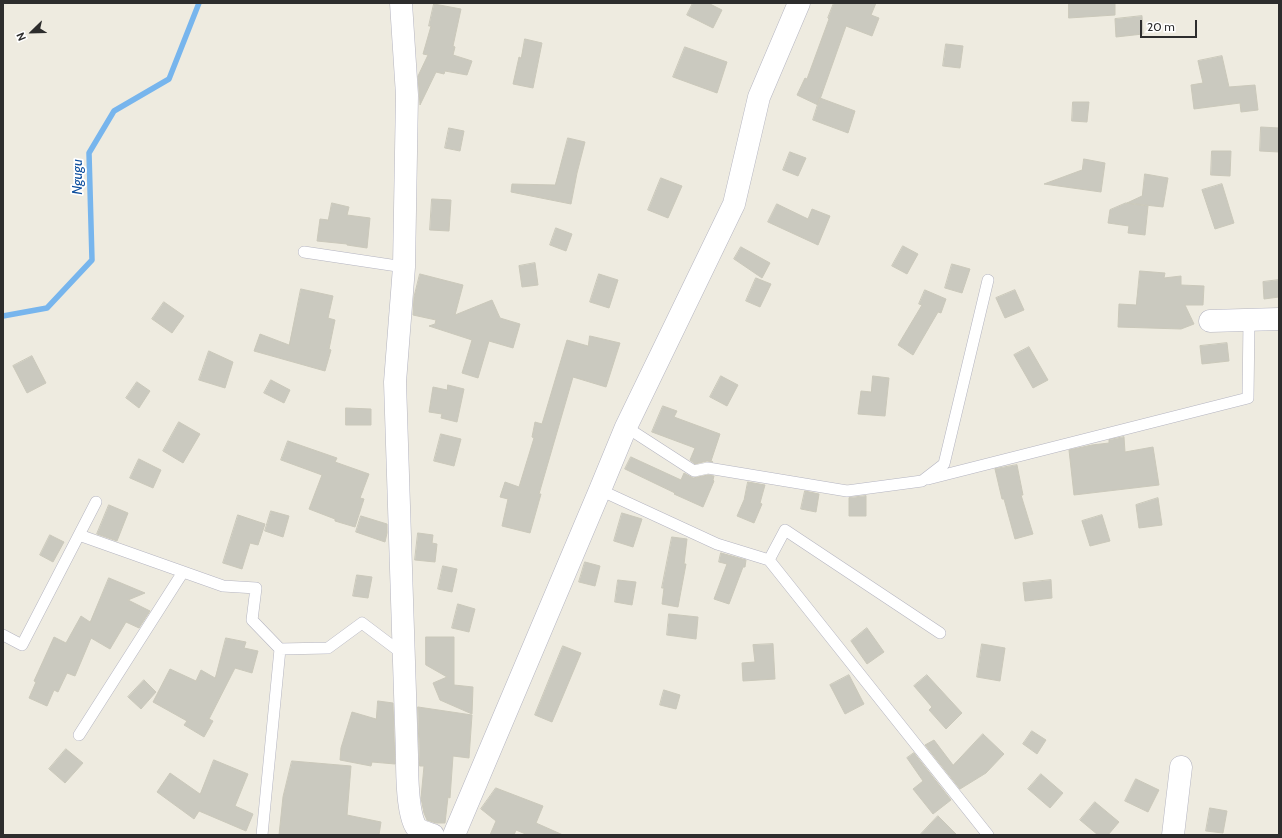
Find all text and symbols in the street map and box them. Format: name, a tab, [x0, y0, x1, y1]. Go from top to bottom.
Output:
north arrow	[12, 12, 52, 52]
scale bar	[1142, 12, 1199, 38]
text: 20 m	[1147, 19, 1175, 34]
text: N	[13, 30, 29, 43]
water label: Ngugu	[70, 159, 86, 195]

